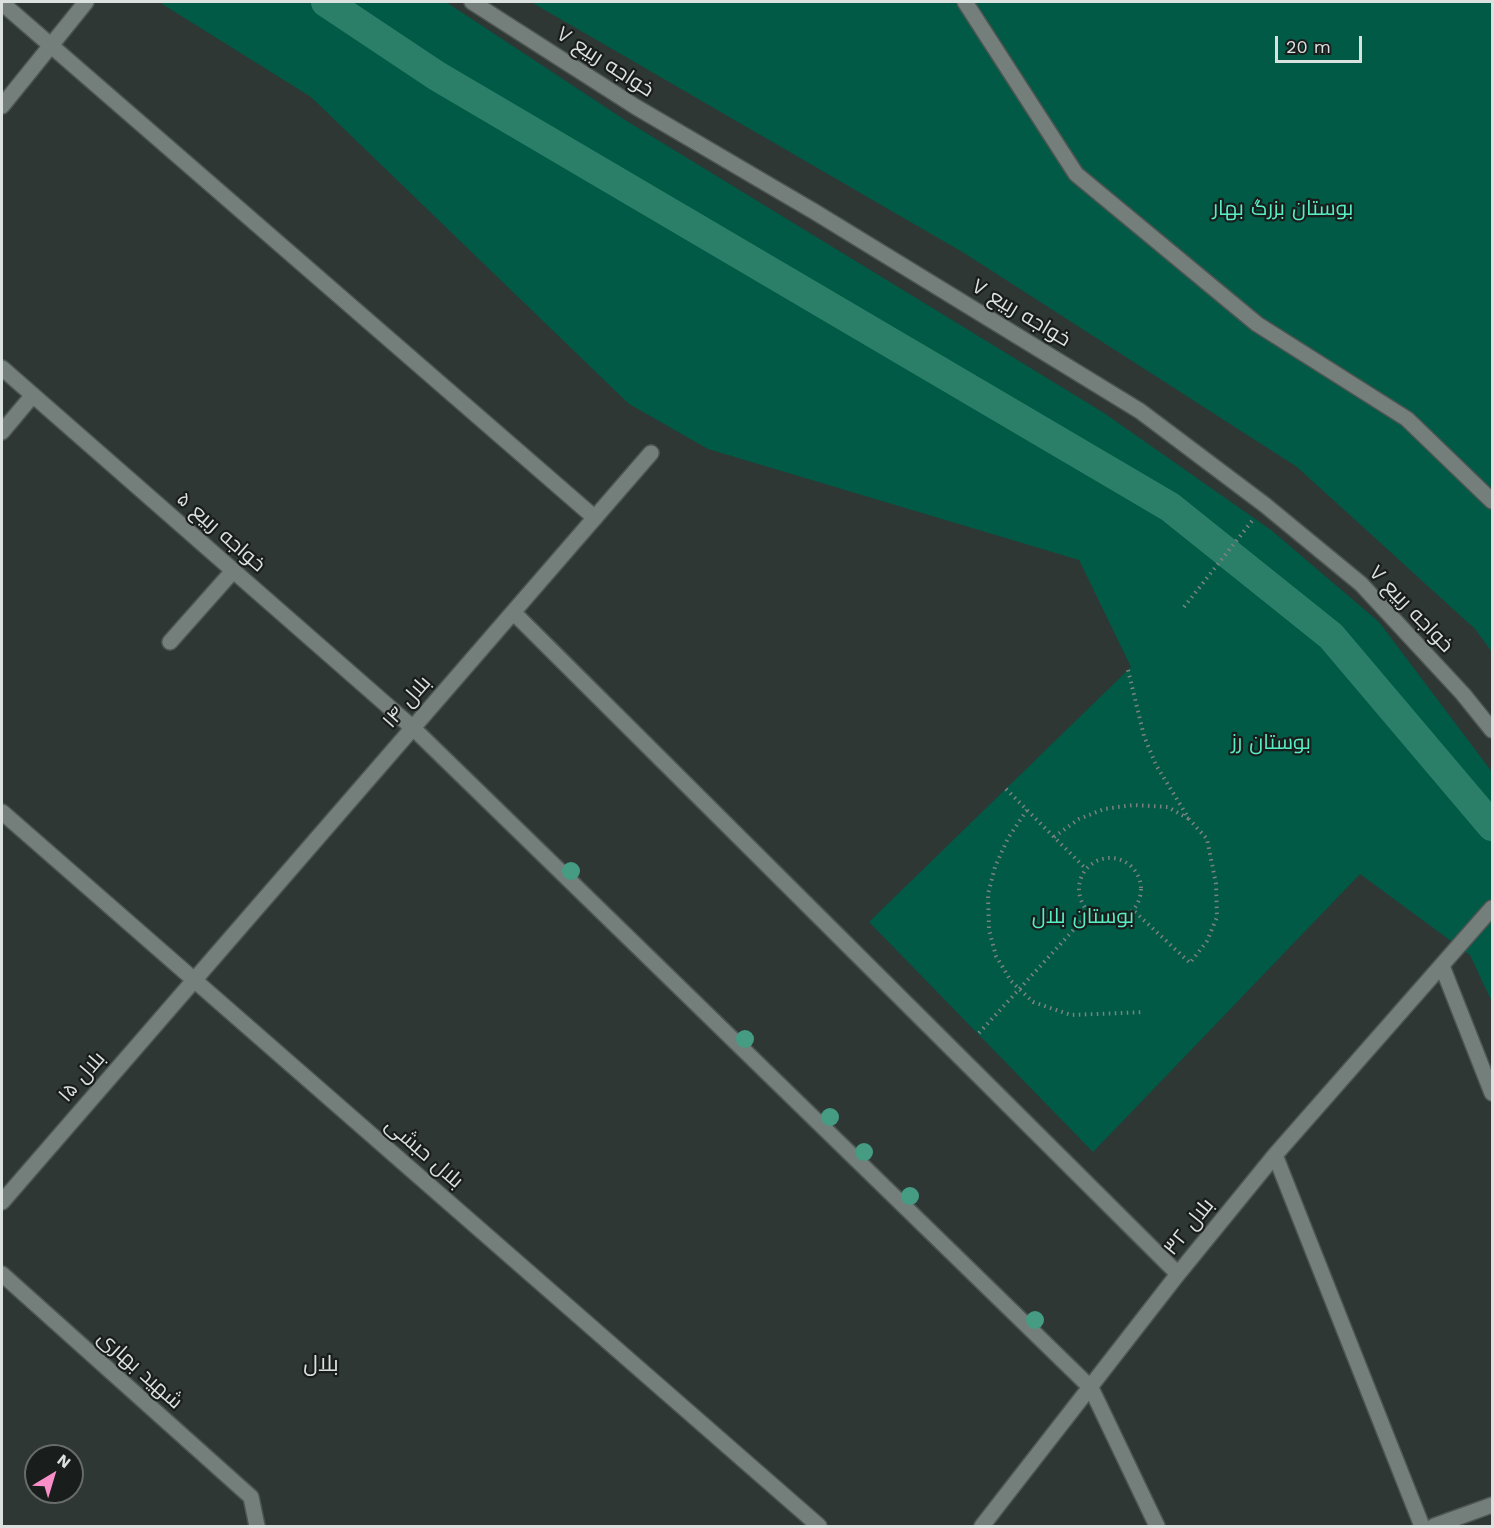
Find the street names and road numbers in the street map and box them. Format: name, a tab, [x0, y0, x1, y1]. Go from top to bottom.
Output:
street label: خواجه ربیع ۷	[552, 21, 658, 103]
street label: خواجه ربیع ۷	[967, 274, 1075, 352]
street label: خواجه ربیع ۵	[171, 487, 271, 577]
street label: خواجه ربیع ۷	[1363, 560, 1459, 658]
street label: بلال ۱۴	[377, 671, 437, 733]
street label: بلال ۱۵	[53, 1047, 111, 1107]
street label: بلال حبشی	[380, 1112, 468, 1194]
street label: بلال ۳۲	[1158, 1193, 1220, 1261]
street label: شهید بهاری	[92, 1325, 188, 1415]

